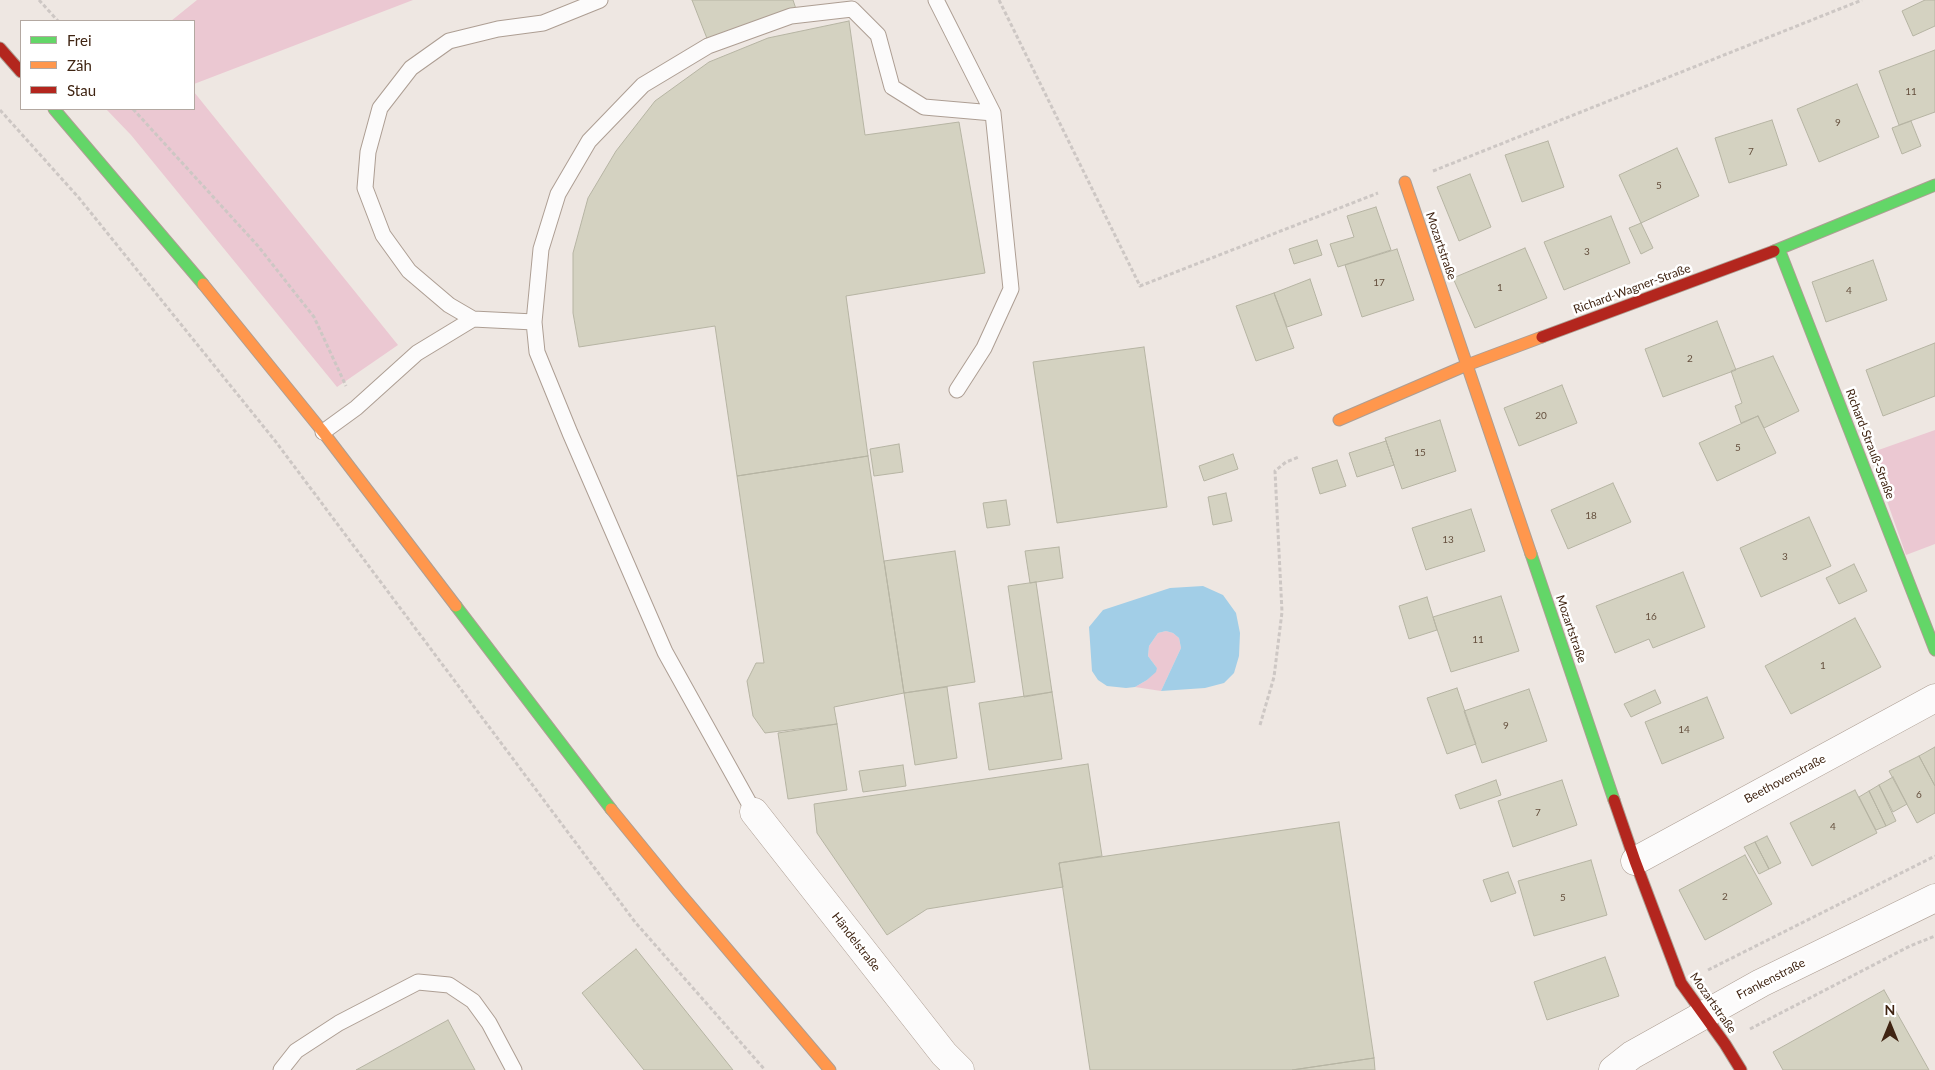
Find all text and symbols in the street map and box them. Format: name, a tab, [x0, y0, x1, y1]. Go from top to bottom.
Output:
legend	[20, 20, 195, 110]
text: Frei	[67, 31, 92, 49]
text: Zäh	[67, 56, 92, 74]
text: Stau	[67, 81, 96, 99]
house number: 11	[1905, 86, 1917, 98]
house number: 9	[1835, 117, 1841, 129]
house number: 7	[1748, 146, 1754, 158]
house number: 5	[1656, 180, 1662, 192]
street label: Mozartstraße	[1423, 210, 1459, 282]
house number: 3	[1584, 246, 1590, 258]
street label: Richard-Wagner-Straße	[1572, 261, 1692, 317]
house number: 17	[1373, 277, 1385, 289]
house number: 1	[1497, 282, 1503, 294]
house number: 4	[1846, 285, 1852, 297]
house number: 2	[1687, 353, 1693, 365]
street label: Richard-Strauß-Straße	[1842, 387, 1898, 501]
house number: 20	[1535, 410, 1547, 422]
house number: 5	[1735, 442, 1741, 454]
house number: 15	[1414, 447, 1426, 459]
house number: 18	[1585, 510, 1597, 522]
house number: 13	[1442, 534, 1454, 546]
house number: 3	[1782, 551, 1788, 563]
street label: Mozartstraße	[1553, 593, 1589, 665]
house number: 16	[1645, 611, 1657, 623]
house number: 11	[1472, 634, 1484, 646]
house number: 1	[1820, 660, 1826, 672]
house number: 9	[1503, 720, 1509, 732]
house number: 14	[1678, 724, 1690, 736]
street label: Beethovenstraße	[1742, 752, 1828, 806]
house number: 6	[1916, 789, 1922, 801]
house number: 7	[1535, 807, 1541, 819]
house number: 4	[1830, 821, 1836, 833]
house number: 2	[1722, 891, 1728, 903]
house number: 5	[1560, 892, 1566, 904]
street label: Händelstraße	[829, 910, 883, 974]
street label: Frankenstraße	[1734, 956, 1808, 1002]
street label: Mozartstraße	[1687, 970, 1739, 1036]
north arrow	[1865, 1000, 1915, 1050]
text: N	[1885, 1001, 1895, 1018]

